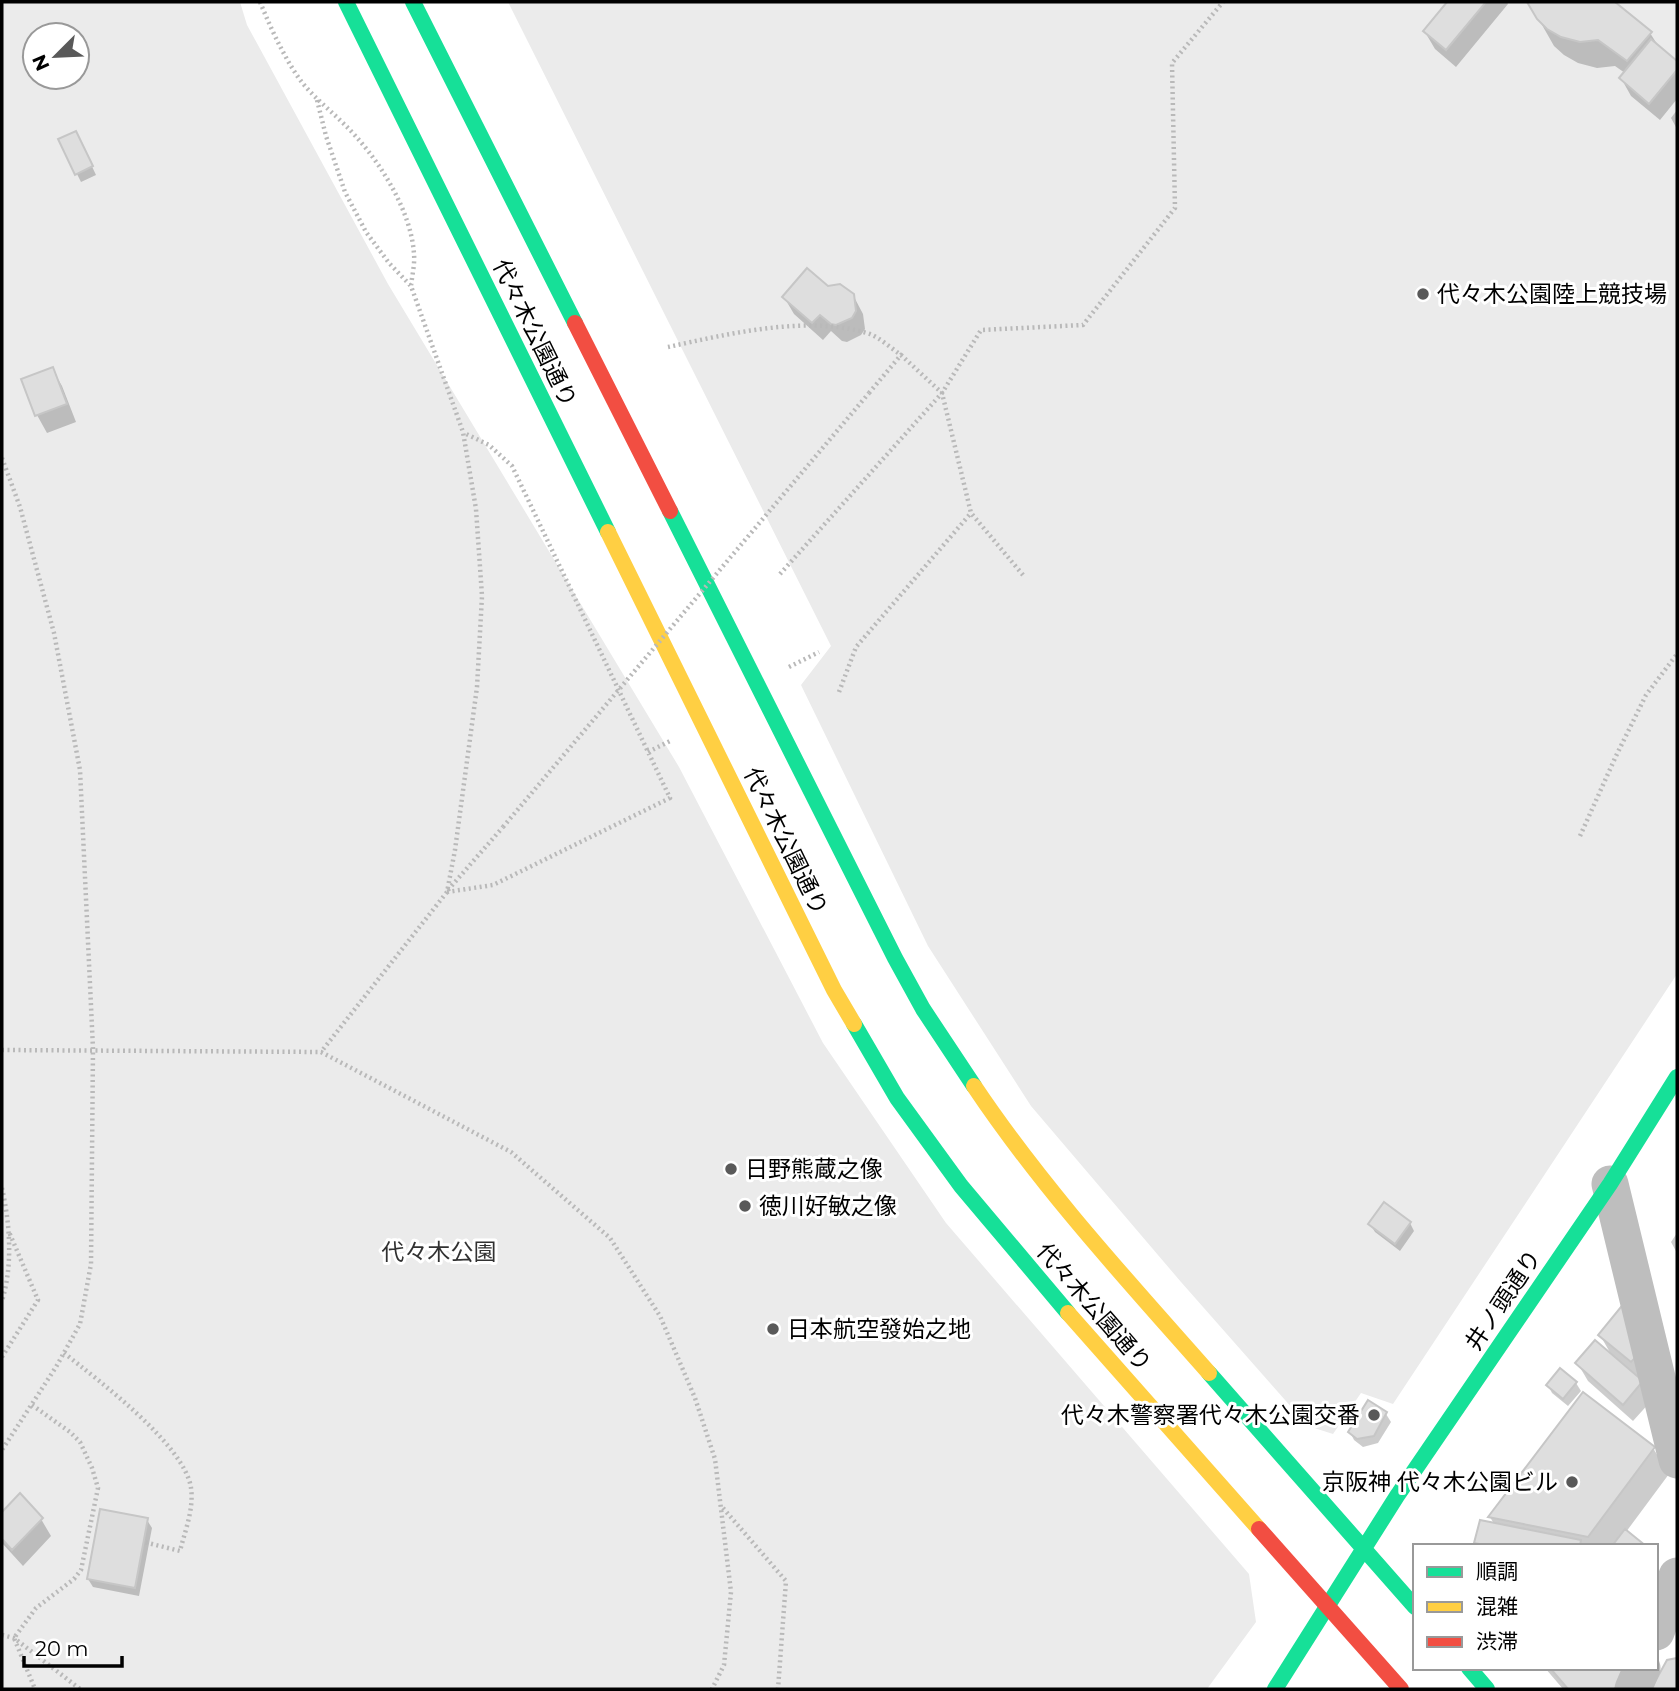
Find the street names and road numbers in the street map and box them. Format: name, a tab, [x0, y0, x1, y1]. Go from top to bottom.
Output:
street label: 代々木公園通り	[487, 255, 583, 411]
street label: 代々木公園通り	[738, 763, 834, 919]
street label: 代々木公園通り	[1031, 1237, 1157, 1377]
street label: 井ノ頭通り	[1459, 1245, 1547, 1355]

